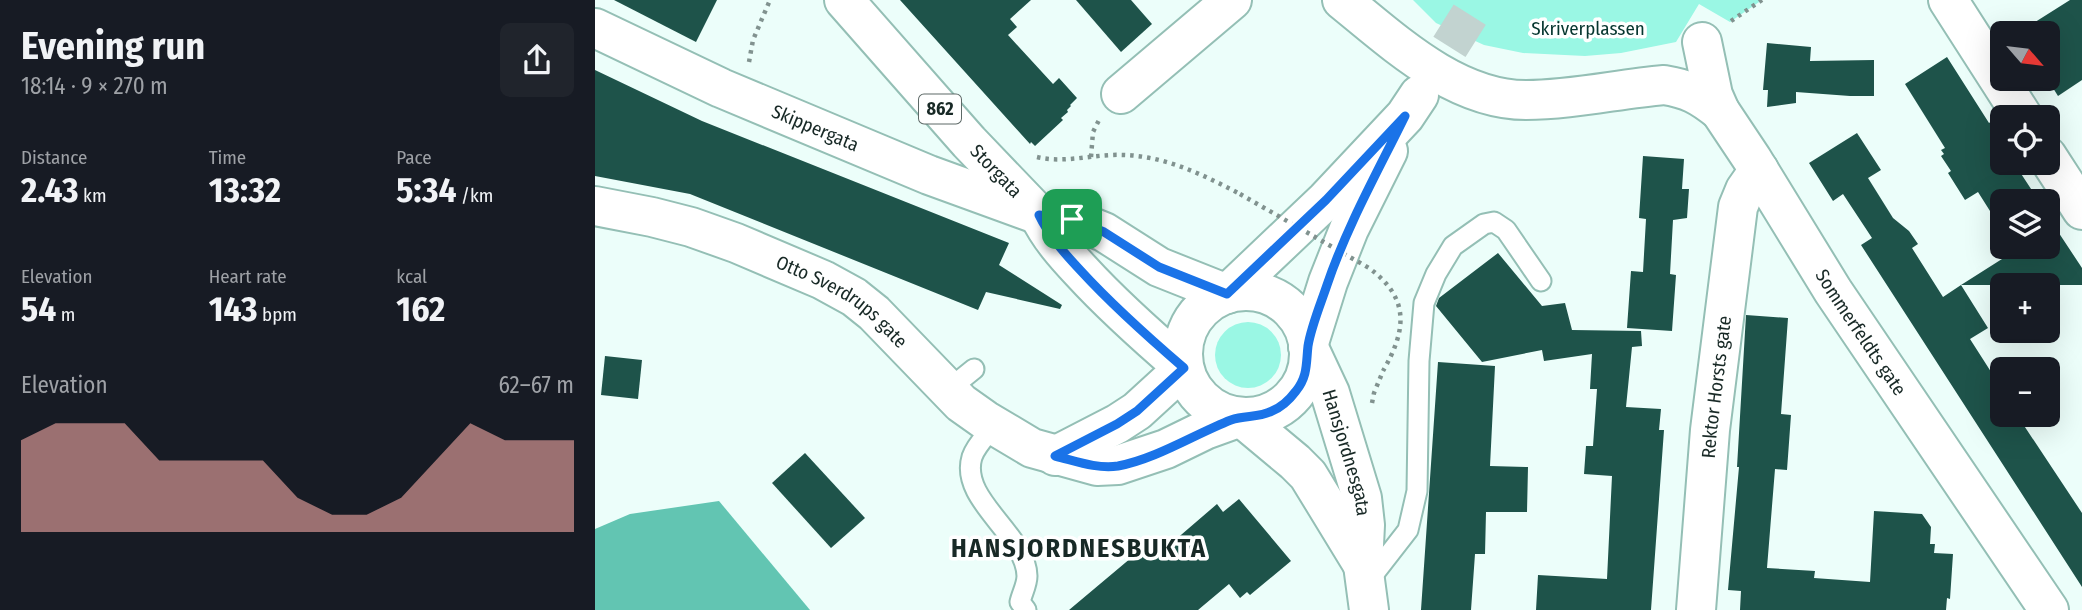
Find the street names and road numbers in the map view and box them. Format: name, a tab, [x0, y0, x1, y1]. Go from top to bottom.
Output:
road number: 862	[919, 94, 961, 124]
street label: Skippergata	[768, 100, 862, 156]
street label: Storgata	[965, 140, 1027, 203]
street label: Otto Sverdrups gate	[772, 250, 912, 353]
street label: Sommerfeldts gate	[1810, 265, 1911, 400]
street label: Rektor Horsts gate	[1697, 314, 1736, 459]
street label: Hansjordnesgata	[1318, 387, 1375, 517]

